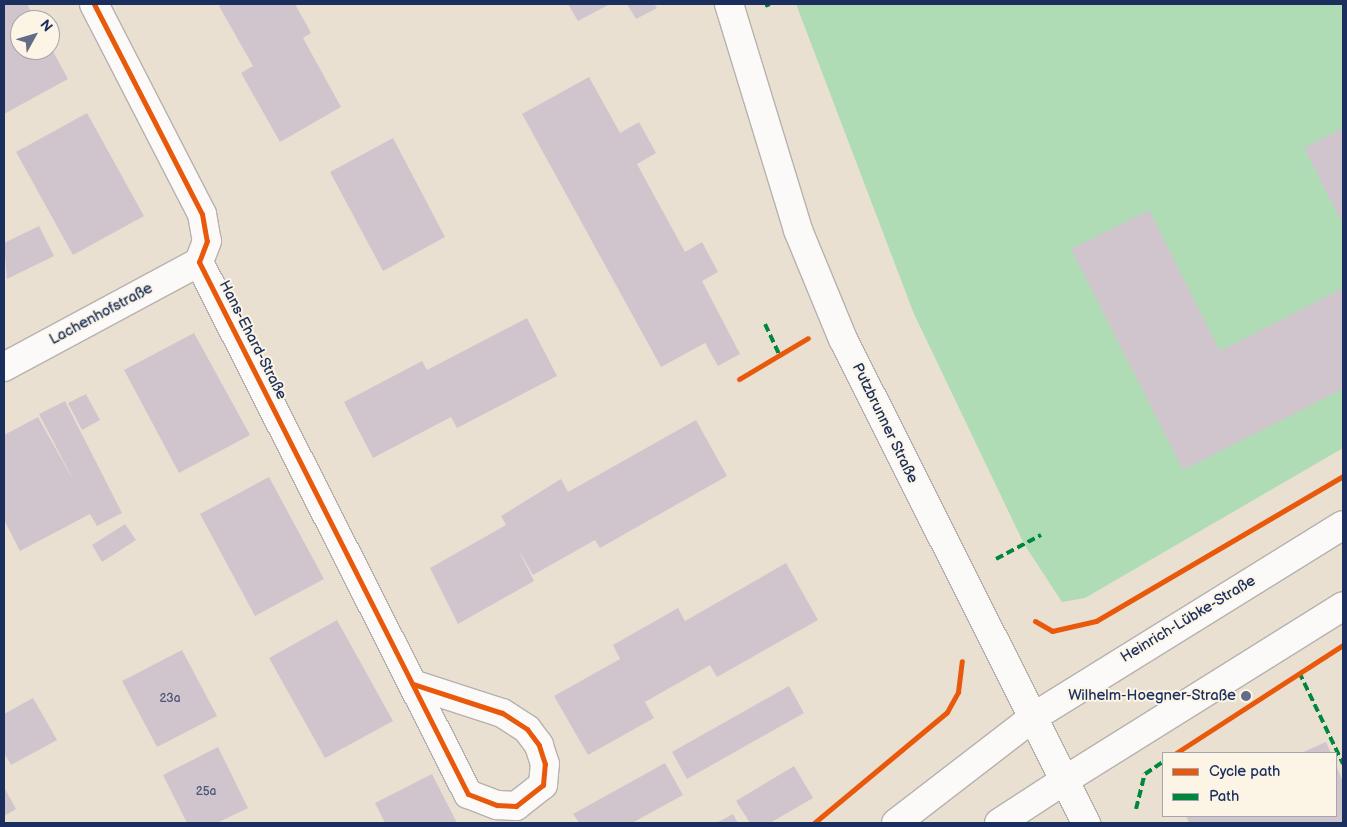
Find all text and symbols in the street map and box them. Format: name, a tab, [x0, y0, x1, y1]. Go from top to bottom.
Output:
north arrow	[10, 10, 60, 60]
text: N	[36, 16, 56, 35]
street label: Hans-Ehard-Straße	[215, 277, 291, 403]
street label: Lachenhofstraße	[46, 279, 156, 349]
street label: Putzbrunner Straße	[848, 360, 922, 486]
street label: Heinrich-Lübke-Straße	[1117, 572, 1259, 666]
place label: Wilhelm-Hoegner-Straße	[1068, 687, 1236, 705]
marker: Wilhelm-Hoegner-Straße	[1240, 690, 1252, 702]
house number: 23a	[159, 692, 181, 706]
legend	[1162, 752, 1337, 817]
text: Cycle path	[1209, 762, 1280, 781]
house number: 25a	[196, 785, 216, 799]
text: Path	[1209, 787, 1239, 806]

